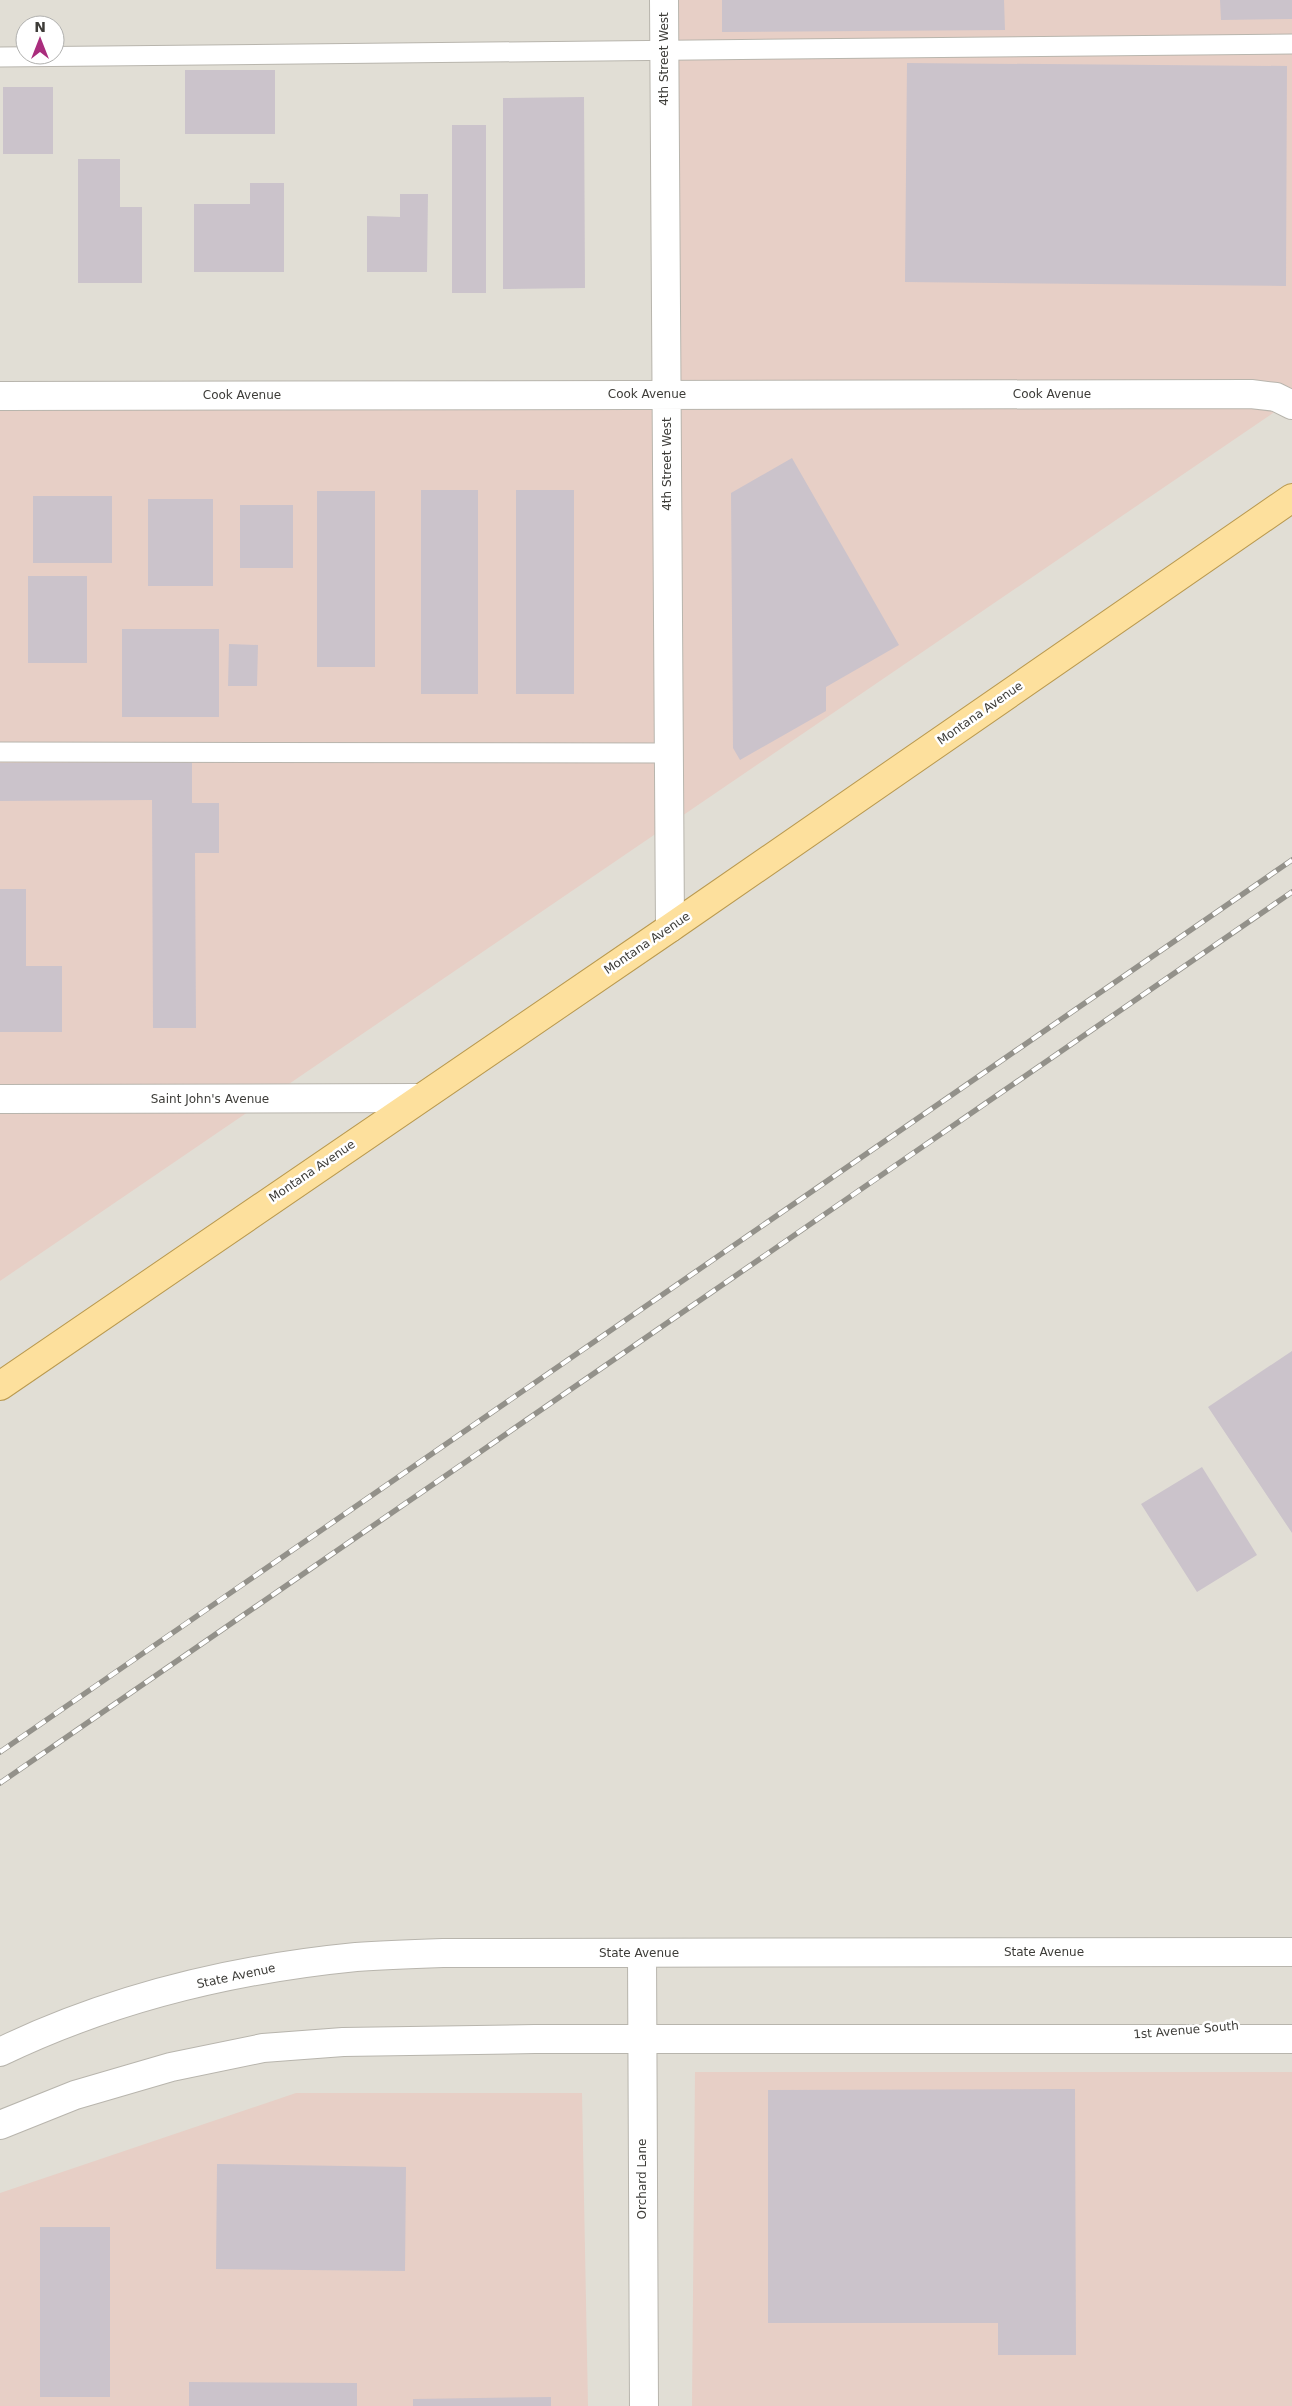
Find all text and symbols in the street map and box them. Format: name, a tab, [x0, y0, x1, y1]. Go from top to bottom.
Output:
street label: 4th Street West	[657, 12, 671, 106]
north arrow	[15, 15, 65, 65]
text: N	[34, 19, 46, 35]
street label: Cook Avenue	[608, 387, 686, 401]
street label: Cook Avenue	[1013, 387, 1091, 401]
street label: Cook Avenue	[203, 388, 281, 402]
street label: 4th Street West	[660, 417, 674, 511]
street label: Montana Avenue	[935, 678, 1025, 748]
street label: Montana Avenue	[601, 909, 693, 977]
street label: Saint John's Avenue	[151, 1092, 269, 1106]
street label: Montana Avenue	[266, 1137, 358, 1205]
street label: State Avenue	[1004, 1945, 1084, 1959]
street label: State Avenue	[599, 1946, 679, 1960]
street label: State Avenue	[195, 1961, 277, 1991]
street label: 1st Avenue South	[1133, 2018, 1239, 2042]
street label: Orchard Lane	[635, 2139, 649, 2219]

